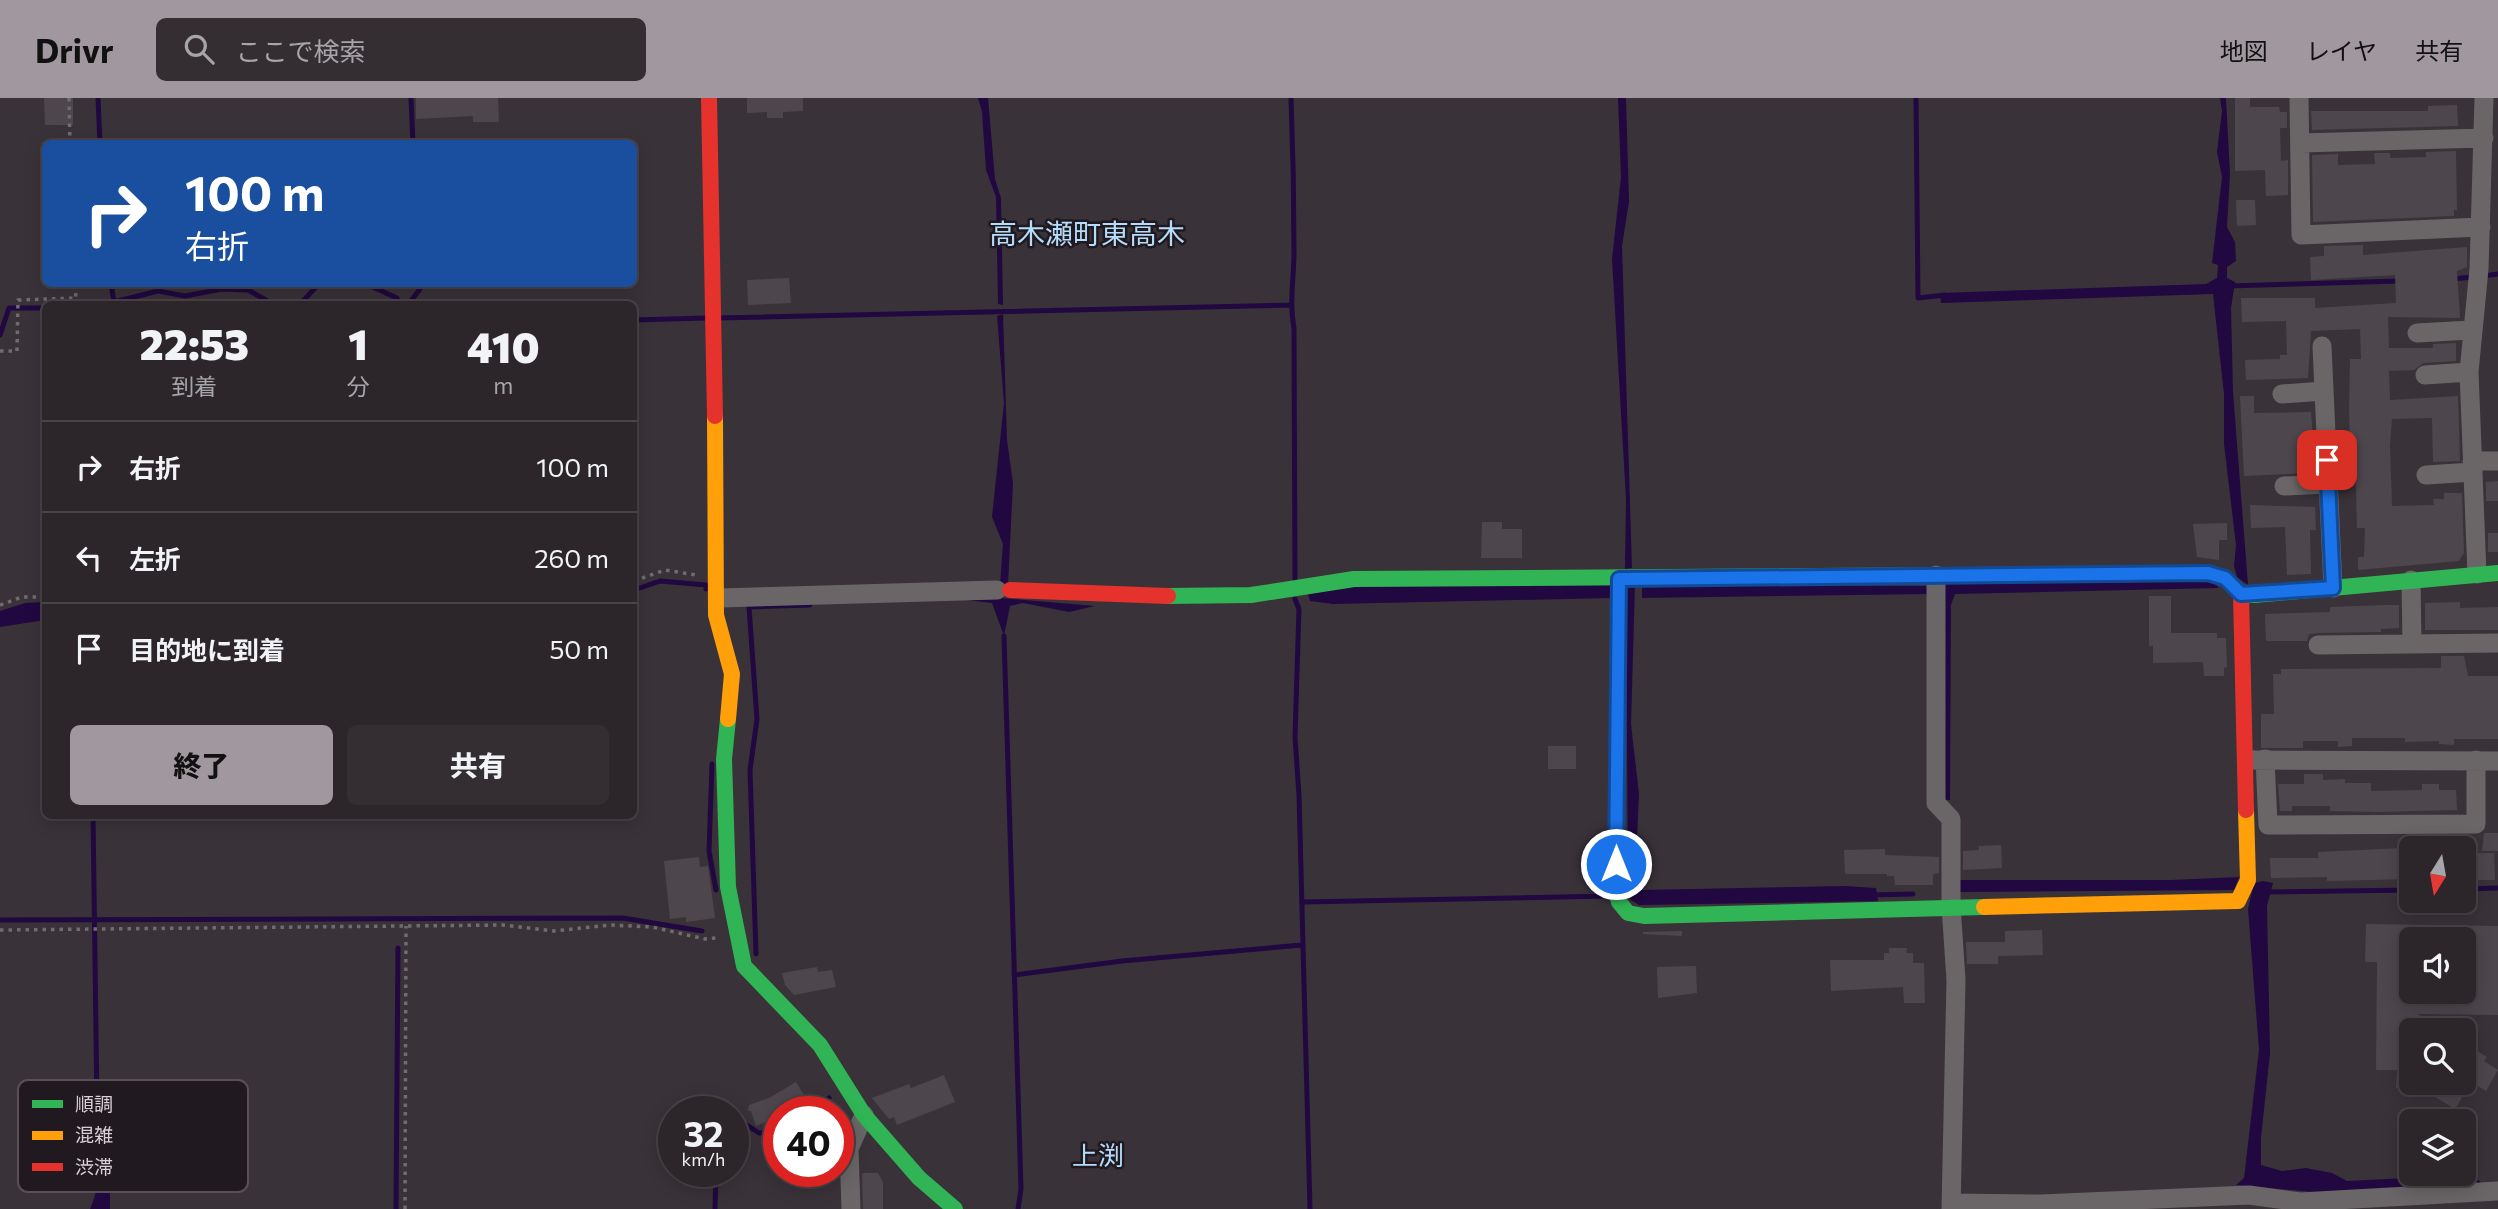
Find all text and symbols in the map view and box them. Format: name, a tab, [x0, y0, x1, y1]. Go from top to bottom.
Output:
search box	[156, 18, 646, 81]
text: Drivr	[35, 29, 114, 70]
icon: search	[180, 30, 218, 68]
text: ここで検索	[236, 35, 366, 66]
text: 地図	[2220, 36, 2268, 65]
text: レイヤ	[2306, 36, 2377, 65]
text: 共有	[2415, 36, 2463, 65]
text: 100 m	[185, 161, 324, 221]
icon: right	[70, 168, 161, 259]
district label: 高木瀬町東高木	[989, 216, 1185, 250]
text: 右折	[185, 225, 249, 265]
text: 22:53	[139, 317, 249, 369]
text: 1	[348, 317, 368, 369]
text: 410	[467, 320, 540, 372]
text: m	[493, 371, 513, 399]
text: 到着	[171, 372, 217, 400]
text: 分	[347, 372, 370, 400]
pin	[2297, 430, 2357, 490]
icon: arrive	[2308, 441, 2346, 479]
icon: right	[70, 448, 108, 486]
text: 100 m	[536, 451, 609, 482]
text: 右折	[129, 452, 181, 483]
icon: left	[70, 539, 108, 577]
text: 260 m	[534, 542, 609, 573]
text: 左折	[129, 543, 181, 574]
icon: arrive	[70, 630, 108, 668]
text: 50 m	[549, 633, 609, 664]
text: 目的地に到着	[129, 634, 285, 665]
button: 終了	[70, 725, 333, 805]
button: 共有	[347, 725, 609, 805]
position arrow	[1579, 827, 1653, 901]
north arrow	[2399, 836, 2476, 914]
map controls	[2399, 836, 2476, 1186]
button: sound	[2399, 927, 2476, 1004]
button: search	[2399, 1018, 2476, 1095]
legend	[18, 1080, 248, 1192]
text: 順調	[75, 1092, 113, 1115]
speed limit sign: 40	[763, 1096, 854, 1187]
button: layers	[2399, 1109, 2476, 1186]
text: 32	[683, 1111, 724, 1154]
text: 混雑	[75, 1123, 113, 1146]
district label: 上渕	[1072, 1139, 1124, 1170]
text: km/h	[682, 1148, 725, 1170]
text: 渋滞	[75, 1155, 113, 1178]

